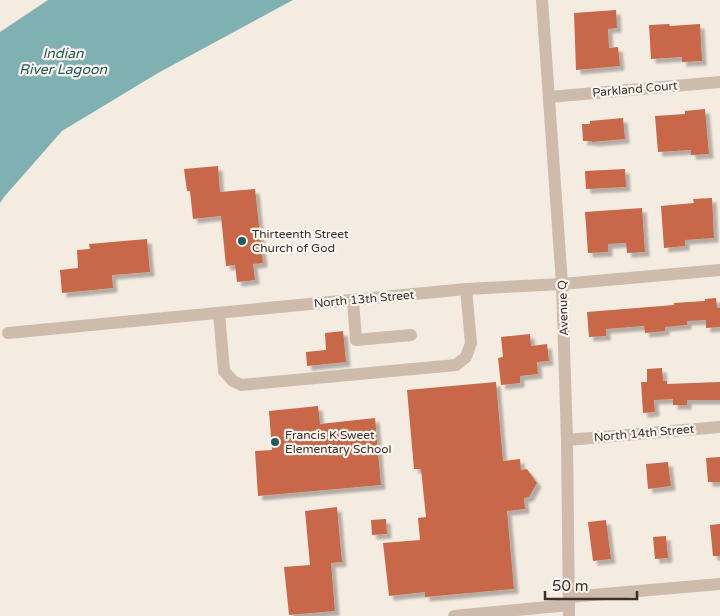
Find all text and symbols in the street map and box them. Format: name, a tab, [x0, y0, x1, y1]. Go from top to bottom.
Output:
water label: Indian River Lagoon	[19, 45, 107, 78]
street label: Parkland Court	[592, 78, 679, 100]
place label: Thirteenth Street Church of God	[252, 227, 349, 255]
marker: Thirteenth Street Church of God	[236, 235, 248, 247]
street label: Avenue Q	[555, 280, 571, 336]
street label: North 13th Street	[313, 288, 415, 310]
street label: North 14th Street	[593, 422, 695, 444]
place label: Francis K Sweet Elementary School	[285, 428, 392, 456]
marker: Francis K Sweet Elementary School	[269, 436, 281, 448]
scale bar	[545, 568, 638, 600]
text: 50 m	[552, 577, 589, 595]

